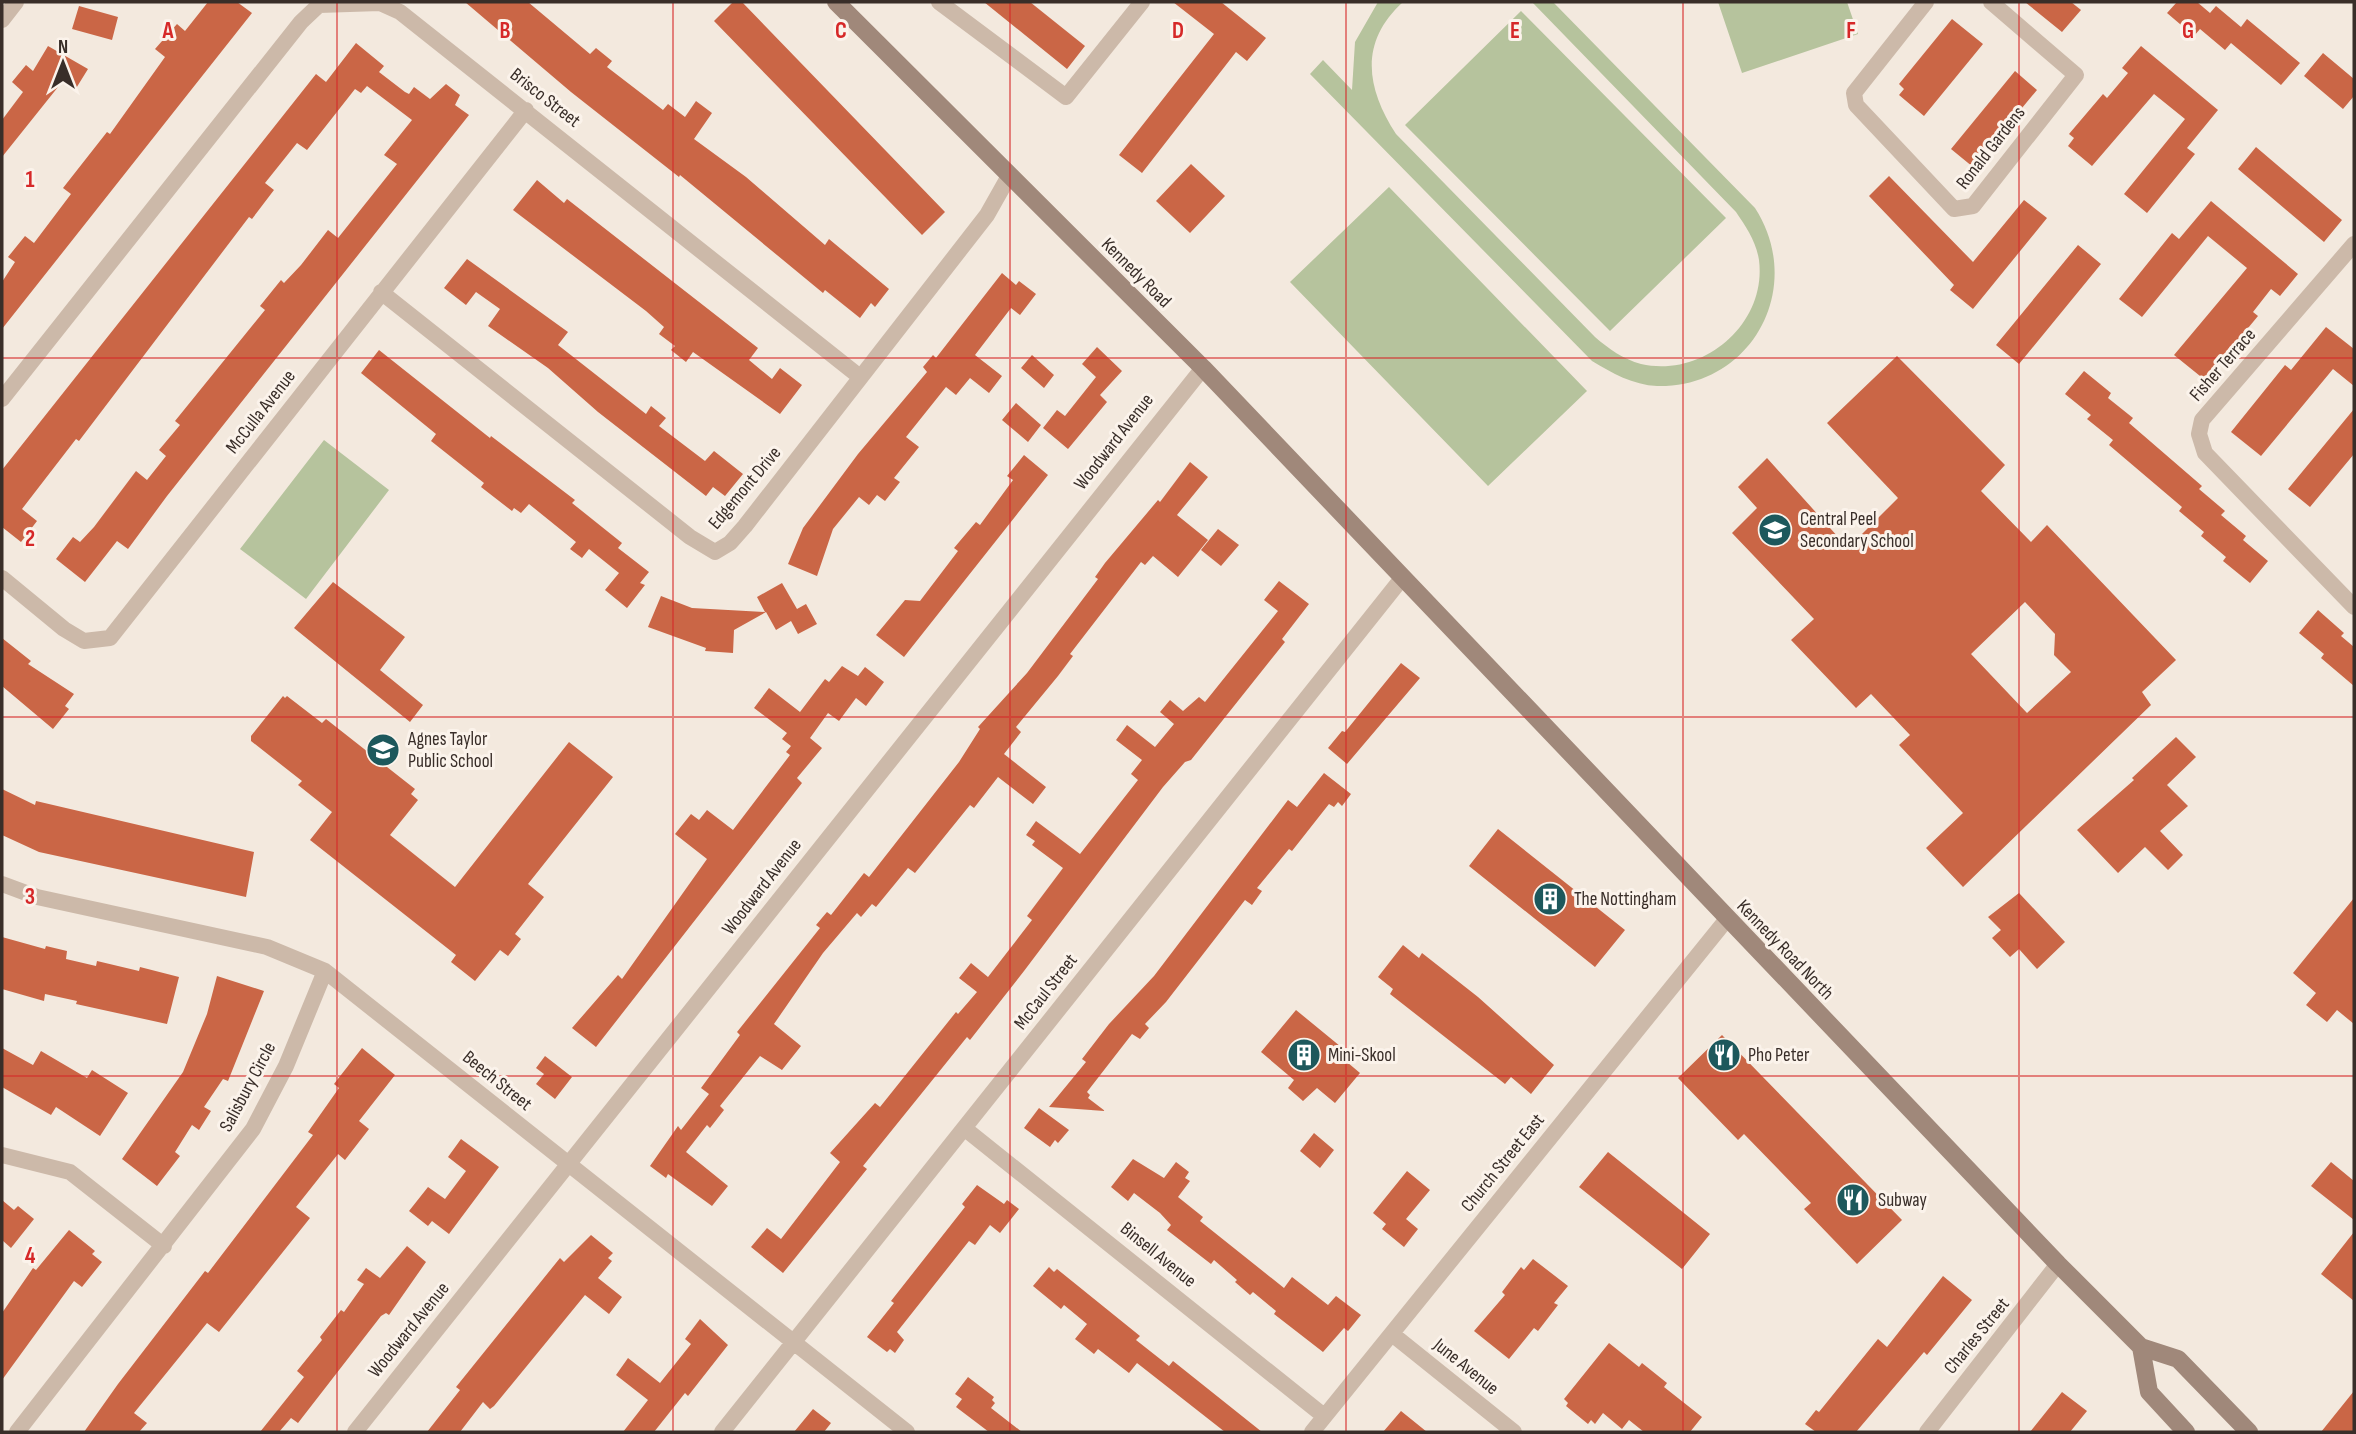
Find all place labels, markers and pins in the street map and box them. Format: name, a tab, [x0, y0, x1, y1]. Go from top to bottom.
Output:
place label: Central Peel Secondary School	[1800, 508, 1914, 553]
school or university icon: Central Peel Secondary School	[1756, 511, 1794, 549]
place label: Agnes Taylor Public School	[407, 728, 493, 773]
school or university icon: Agnes Taylor Public School	[364, 731, 402, 769]
building icon: The Nottingham	[1531, 880, 1569, 918]
place label: The Nottingham	[1574, 888, 1676, 911]
building icon: Mini-Skool	[1285, 1036, 1323, 1074]
restaurant icon: Pho Peter	[1705, 1036, 1743, 1074]
place label: Mini-Skool	[1328, 1044, 1396, 1067]
place label: Pho Peter	[1748, 1044, 1810, 1067]
restaurant icon: Subway	[1834, 1181, 1872, 1219]
place label: Subway	[1878, 1189, 1927, 1212]

